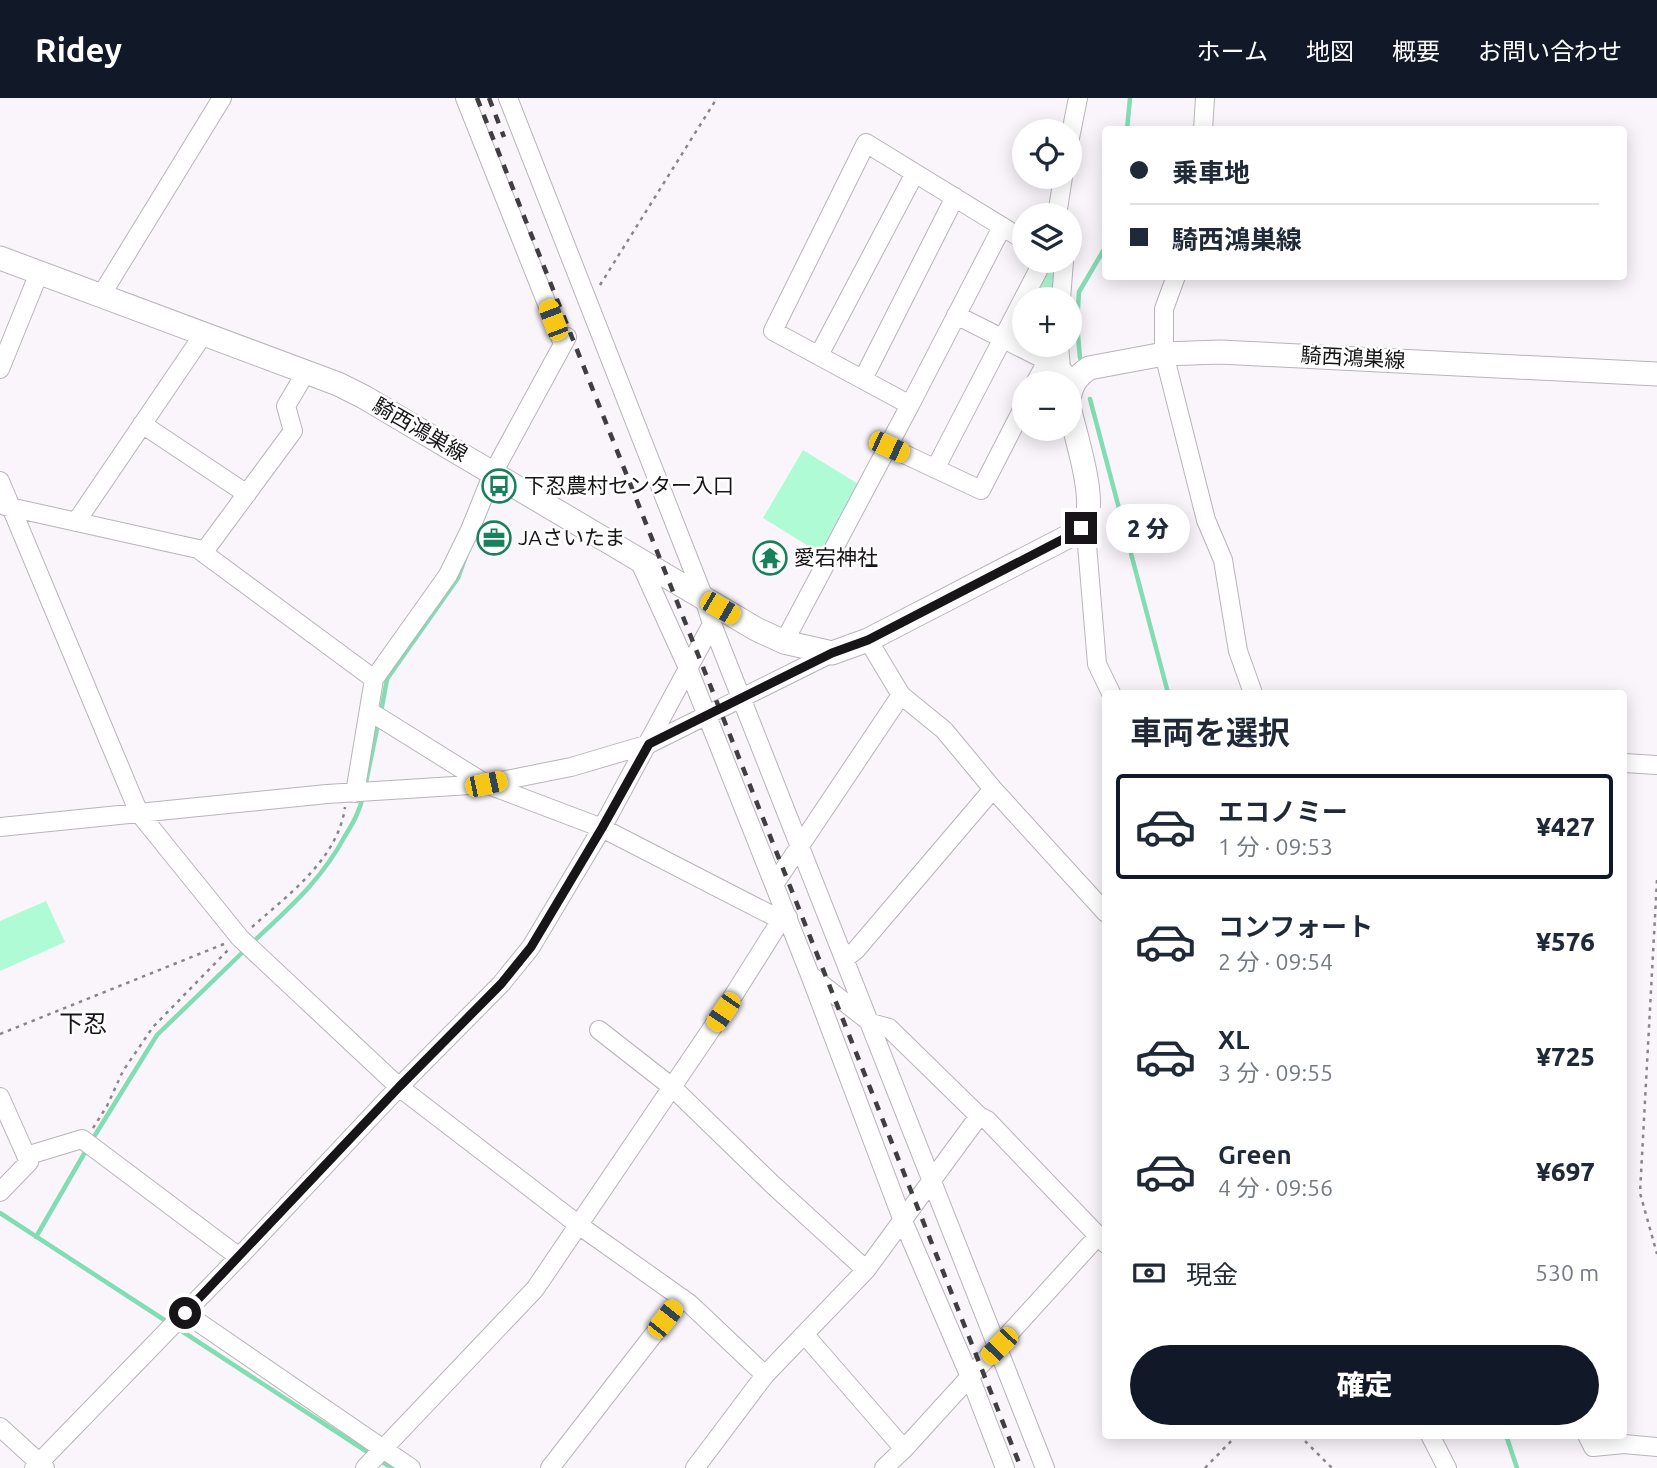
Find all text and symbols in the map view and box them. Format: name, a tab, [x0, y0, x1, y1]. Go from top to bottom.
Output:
text: Ridey	[35, 31, 122, 68]
text: ホーム	[1197, 38, 1268, 65]
text: 地図	[1306, 38, 1354, 65]
text: 概要	[1392, 38, 1440, 65]
text: お問い合わせ	[1478, 38, 1622, 65]
map controls	[1012, 119, 1082, 441]
button: locate	[1012, 119, 1082, 189]
text: 乗車地	[1172, 158, 1250, 187]
button: layers	[1012, 203, 1082, 273]
text: 騎西鴻巣線	[1172, 225, 1302, 254]
button: +	[1012, 287, 1082, 357]
car	[536, 297, 571, 343]
street label: 騎西鴻巣線	[1300, 342, 1406, 372]
button: −	[1012, 371, 1082, 441]
street label: 騎西鴻巣線	[369, 392, 472, 466]
car	[866, 429, 913, 465]
bus stop icon: 下忍農村センター入口	[480, 467, 518, 505]
place label: 下忍農村センター入口	[524, 473, 734, 497]
callout: 2 分	[1106, 504, 1190, 552]
route end	[1065, 512, 1097, 544]
text: 2 分	[1127, 516, 1169, 541]
office icon: JAさいたま	[475, 519, 513, 557]
place label: JAさいたま	[518, 525, 625, 549]
temple icon: 愛宕神社	[751, 539, 789, 577]
place label: 愛宕神社	[794, 545, 878, 569]
car	[697, 588, 744, 628]
text: 車両を選択	[1130, 714, 1290, 750]
car	[464, 769, 509, 799]
icon: car	[1134, 795, 1197, 858]
text: エコノミー	[1218, 797, 1348, 826]
text: ¥427	[1536, 812, 1595, 841]
text: 1 分 · 09:53	[1218, 834, 1333, 859]
icon: car	[1134, 910, 1197, 973]
text: コンフォート	[1218, 912, 1373, 941]
text: ¥576	[1536, 927, 1595, 956]
text: 2 分 · 09:54	[1218, 949, 1333, 974]
car	[703, 989, 744, 1035]
district label: 下忍	[59, 1010, 107, 1037]
icon: car	[1134, 1025, 1197, 1088]
text: XL	[1218, 1025, 1249, 1054]
text: ¥725	[1536, 1042, 1595, 1071]
text: 3 分 · 09:55	[1218, 1060, 1333, 1085]
icon: car	[1134, 1140, 1197, 1203]
text: Green	[1218, 1140, 1292, 1169]
text: ¥697	[1536, 1157, 1595, 1186]
text: 4 分 · 09:56	[1218, 1175, 1333, 1200]
icon: cash	[1130, 1254, 1168, 1292]
text: 現金	[1186, 1260, 1238, 1289]
text: 530 m	[1535, 1260, 1599, 1285]
car	[644, 1296, 687, 1342]
route start	[169, 1297, 201, 1329]
car	[977, 1324, 1022, 1368]
button: 確定	[1130, 1345, 1599, 1425]

